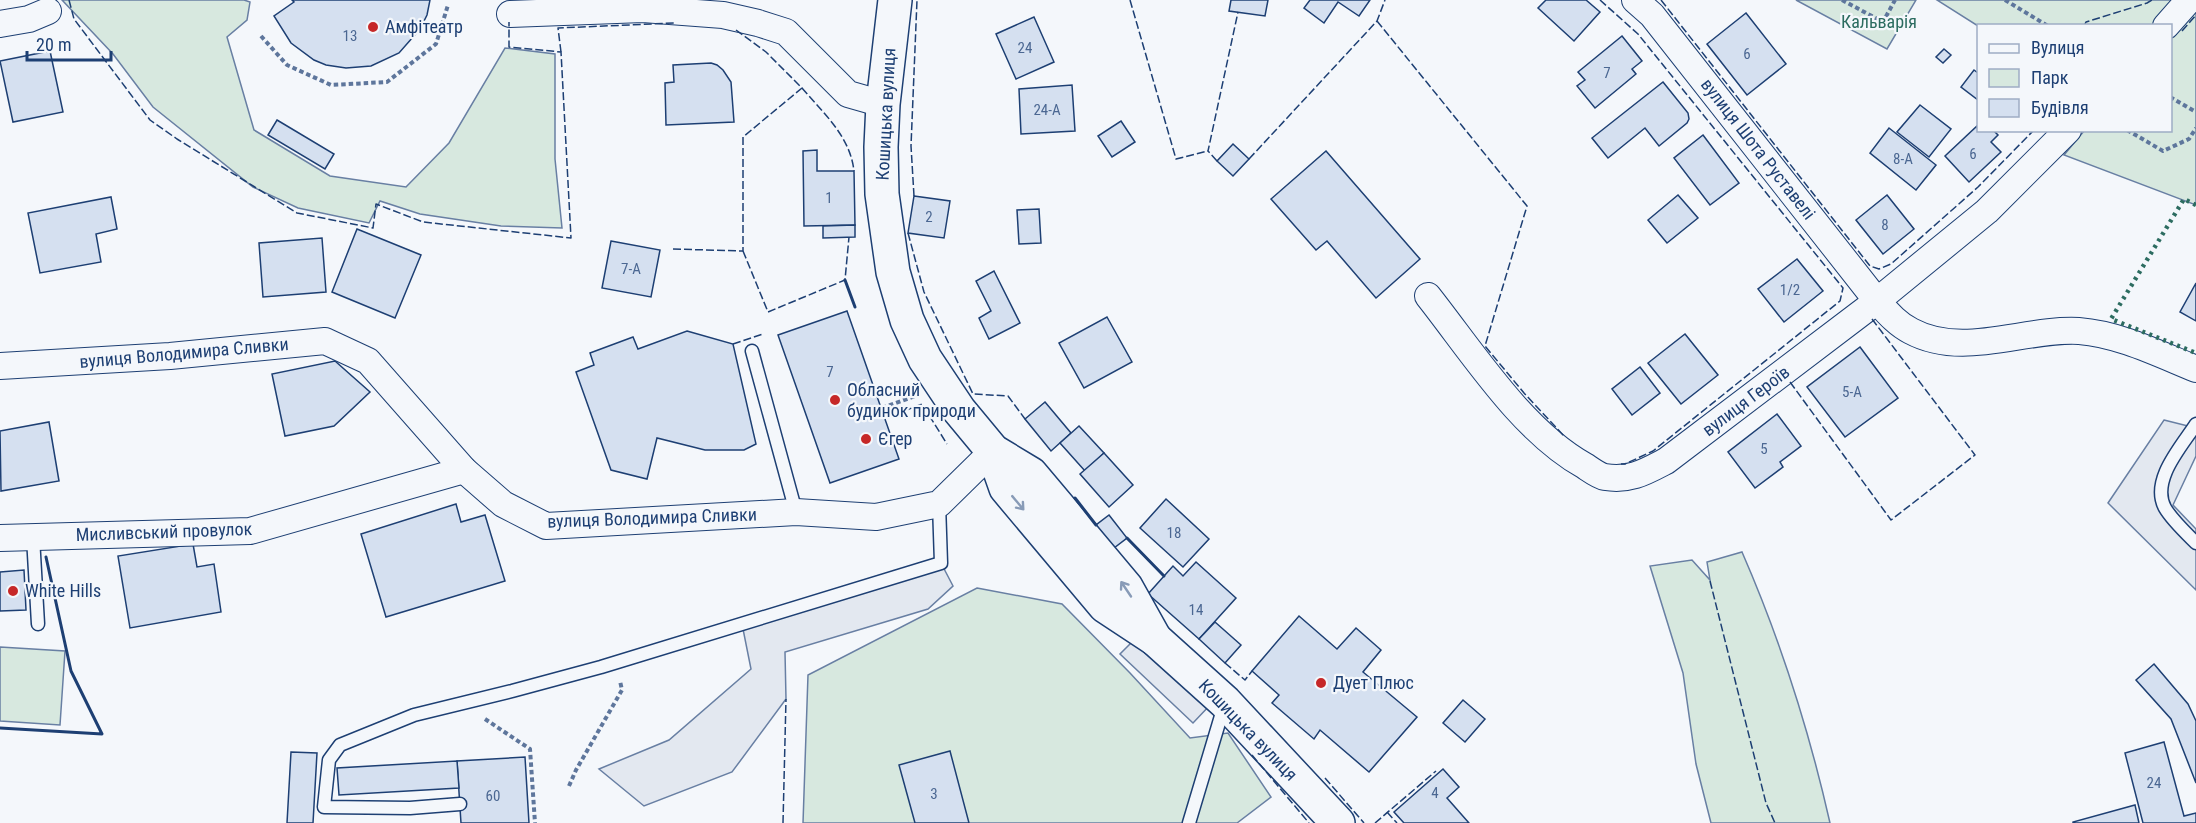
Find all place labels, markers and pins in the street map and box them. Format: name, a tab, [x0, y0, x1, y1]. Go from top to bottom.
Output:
place label: Амфітеатр	[385, 16, 463, 37]
marker: Амфітеатр	[366, 20, 380, 34]
place label: Обласний будинок природи	[847, 379, 976, 421]
marker: Обласний будинок природи	[828, 393, 842, 407]
place label: Єгер	[878, 428, 913, 449]
marker: Єгер	[859, 432, 873, 446]
place label: White Hills	[25, 580, 101, 601]
marker: White Hills	[6, 584, 20, 598]
place label: Дует Плюс	[1333, 672, 1414, 693]
marker: Дует Плюс	[1314, 676, 1328, 690]

